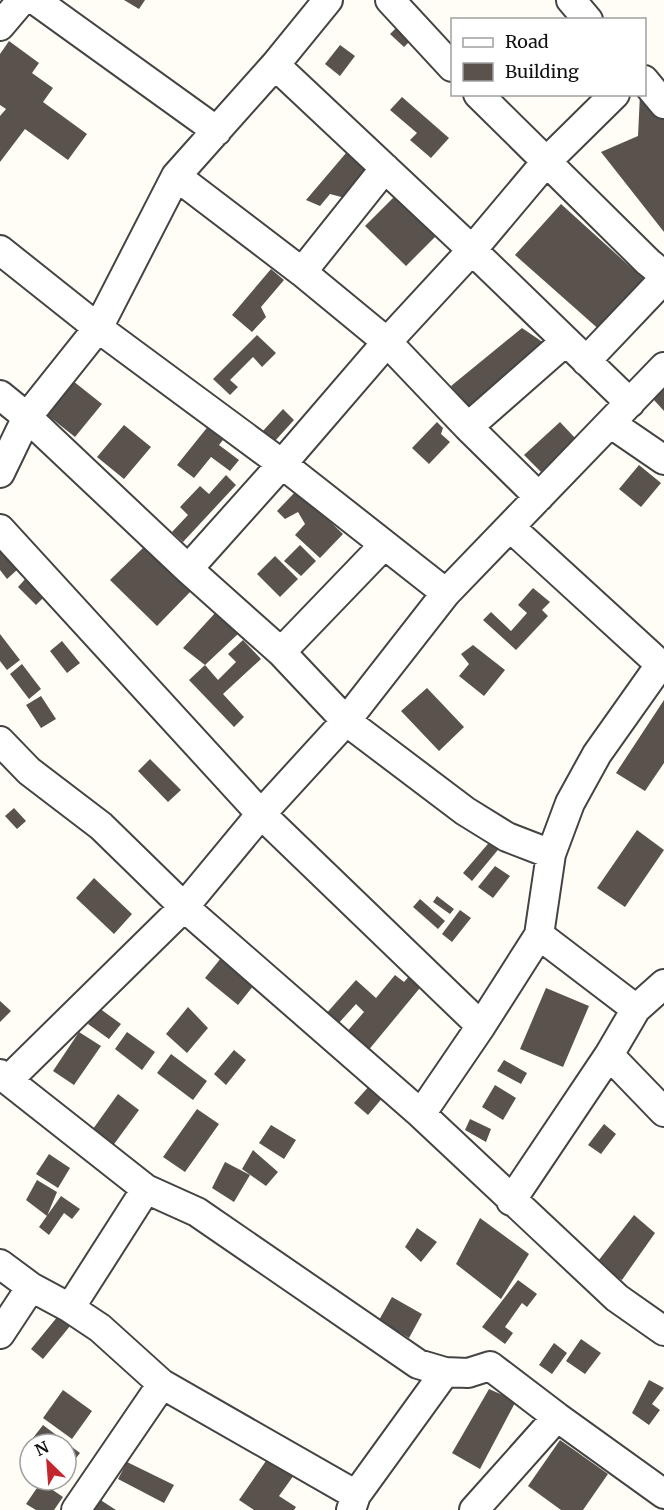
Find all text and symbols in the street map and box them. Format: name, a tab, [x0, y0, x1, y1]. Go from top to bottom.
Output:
legend	[451, 18, 646, 96]
text: Road	[505, 30, 549, 53]
text: Building	[505, 60, 579, 83]
north arrow	[18, 1432, 78, 1492]
text: N	[32, 1437, 52, 1460]

